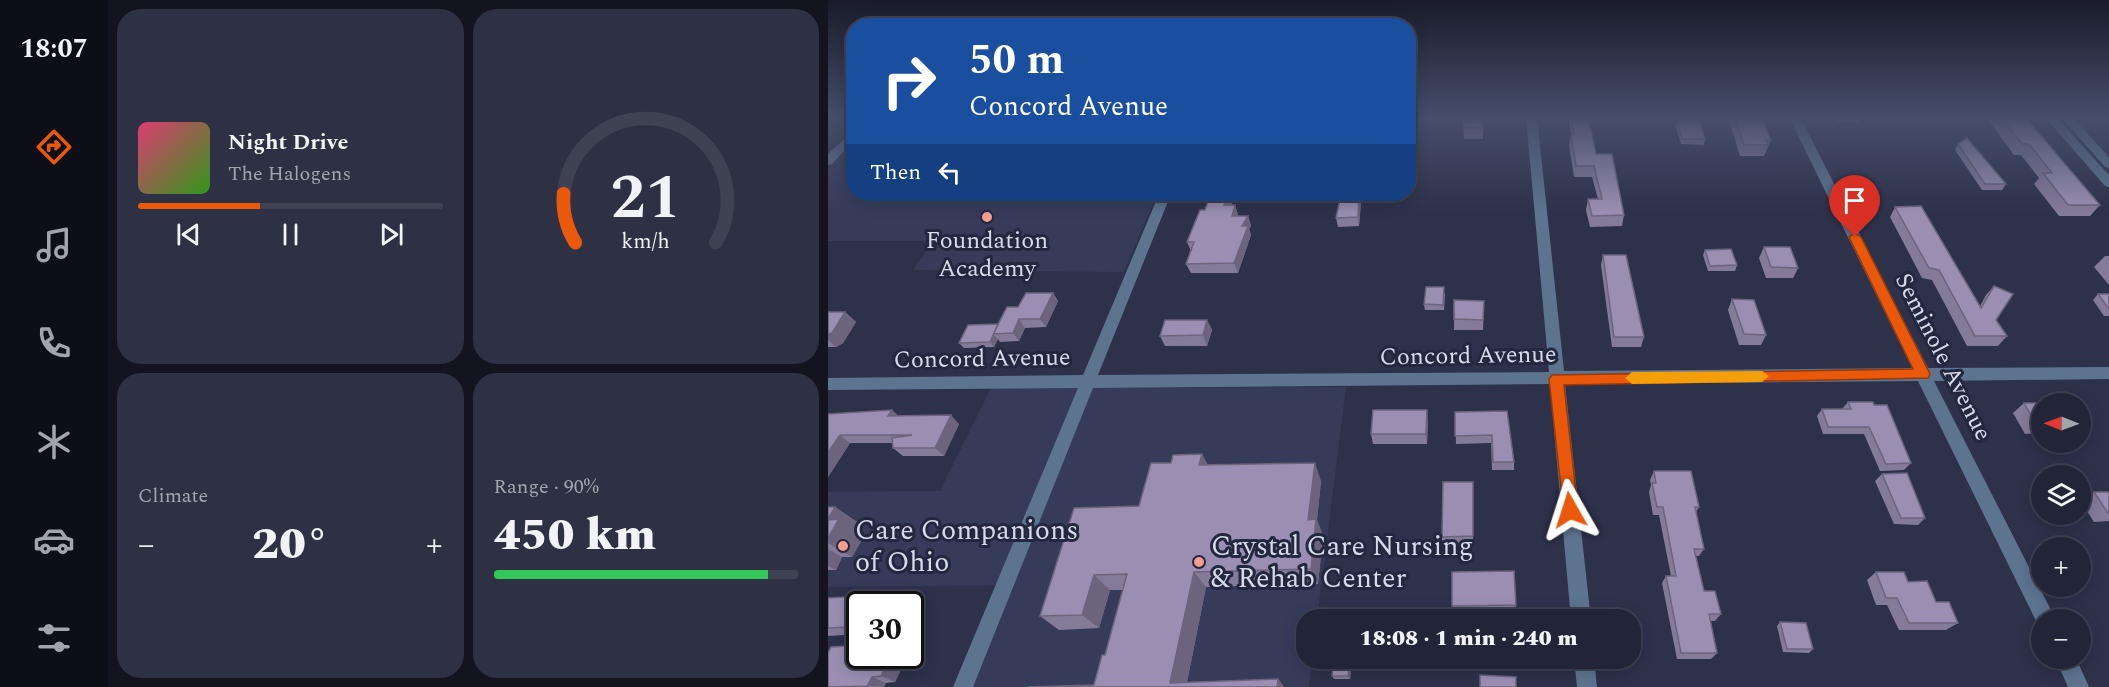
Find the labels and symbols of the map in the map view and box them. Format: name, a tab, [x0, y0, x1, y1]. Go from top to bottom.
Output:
pin	[1829, 175, 1880, 237]
marker: Foundation Academy	[980, 210, 994, 224]
place label: Foundation Academy	[926, 223, 1048, 287]
street label: Seminole Avenue	[1885, 267, 2001, 447]
street label: Concord Avenue	[1379, 336, 1557, 376]
street label: Concord Avenue	[893, 339, 1071, 379]
north arrow	[2031, 393, 2091, 453]
position arrow	[1538, 478, 1602, 542]
place label: Care Companions of Ohio	[855, 509, 1078, 584]
place label: Crystal Care Nursing & Rehab Center	[1211, 525, 1474, 600]
marker: Care Companions of Ohio	[836, 539, 850, 553]
marker: Crystal Care Nursing & Rehab Center	[1192, 555, 1206, 569]
speed limit sign: 30	[846, 591, 924, 669]

